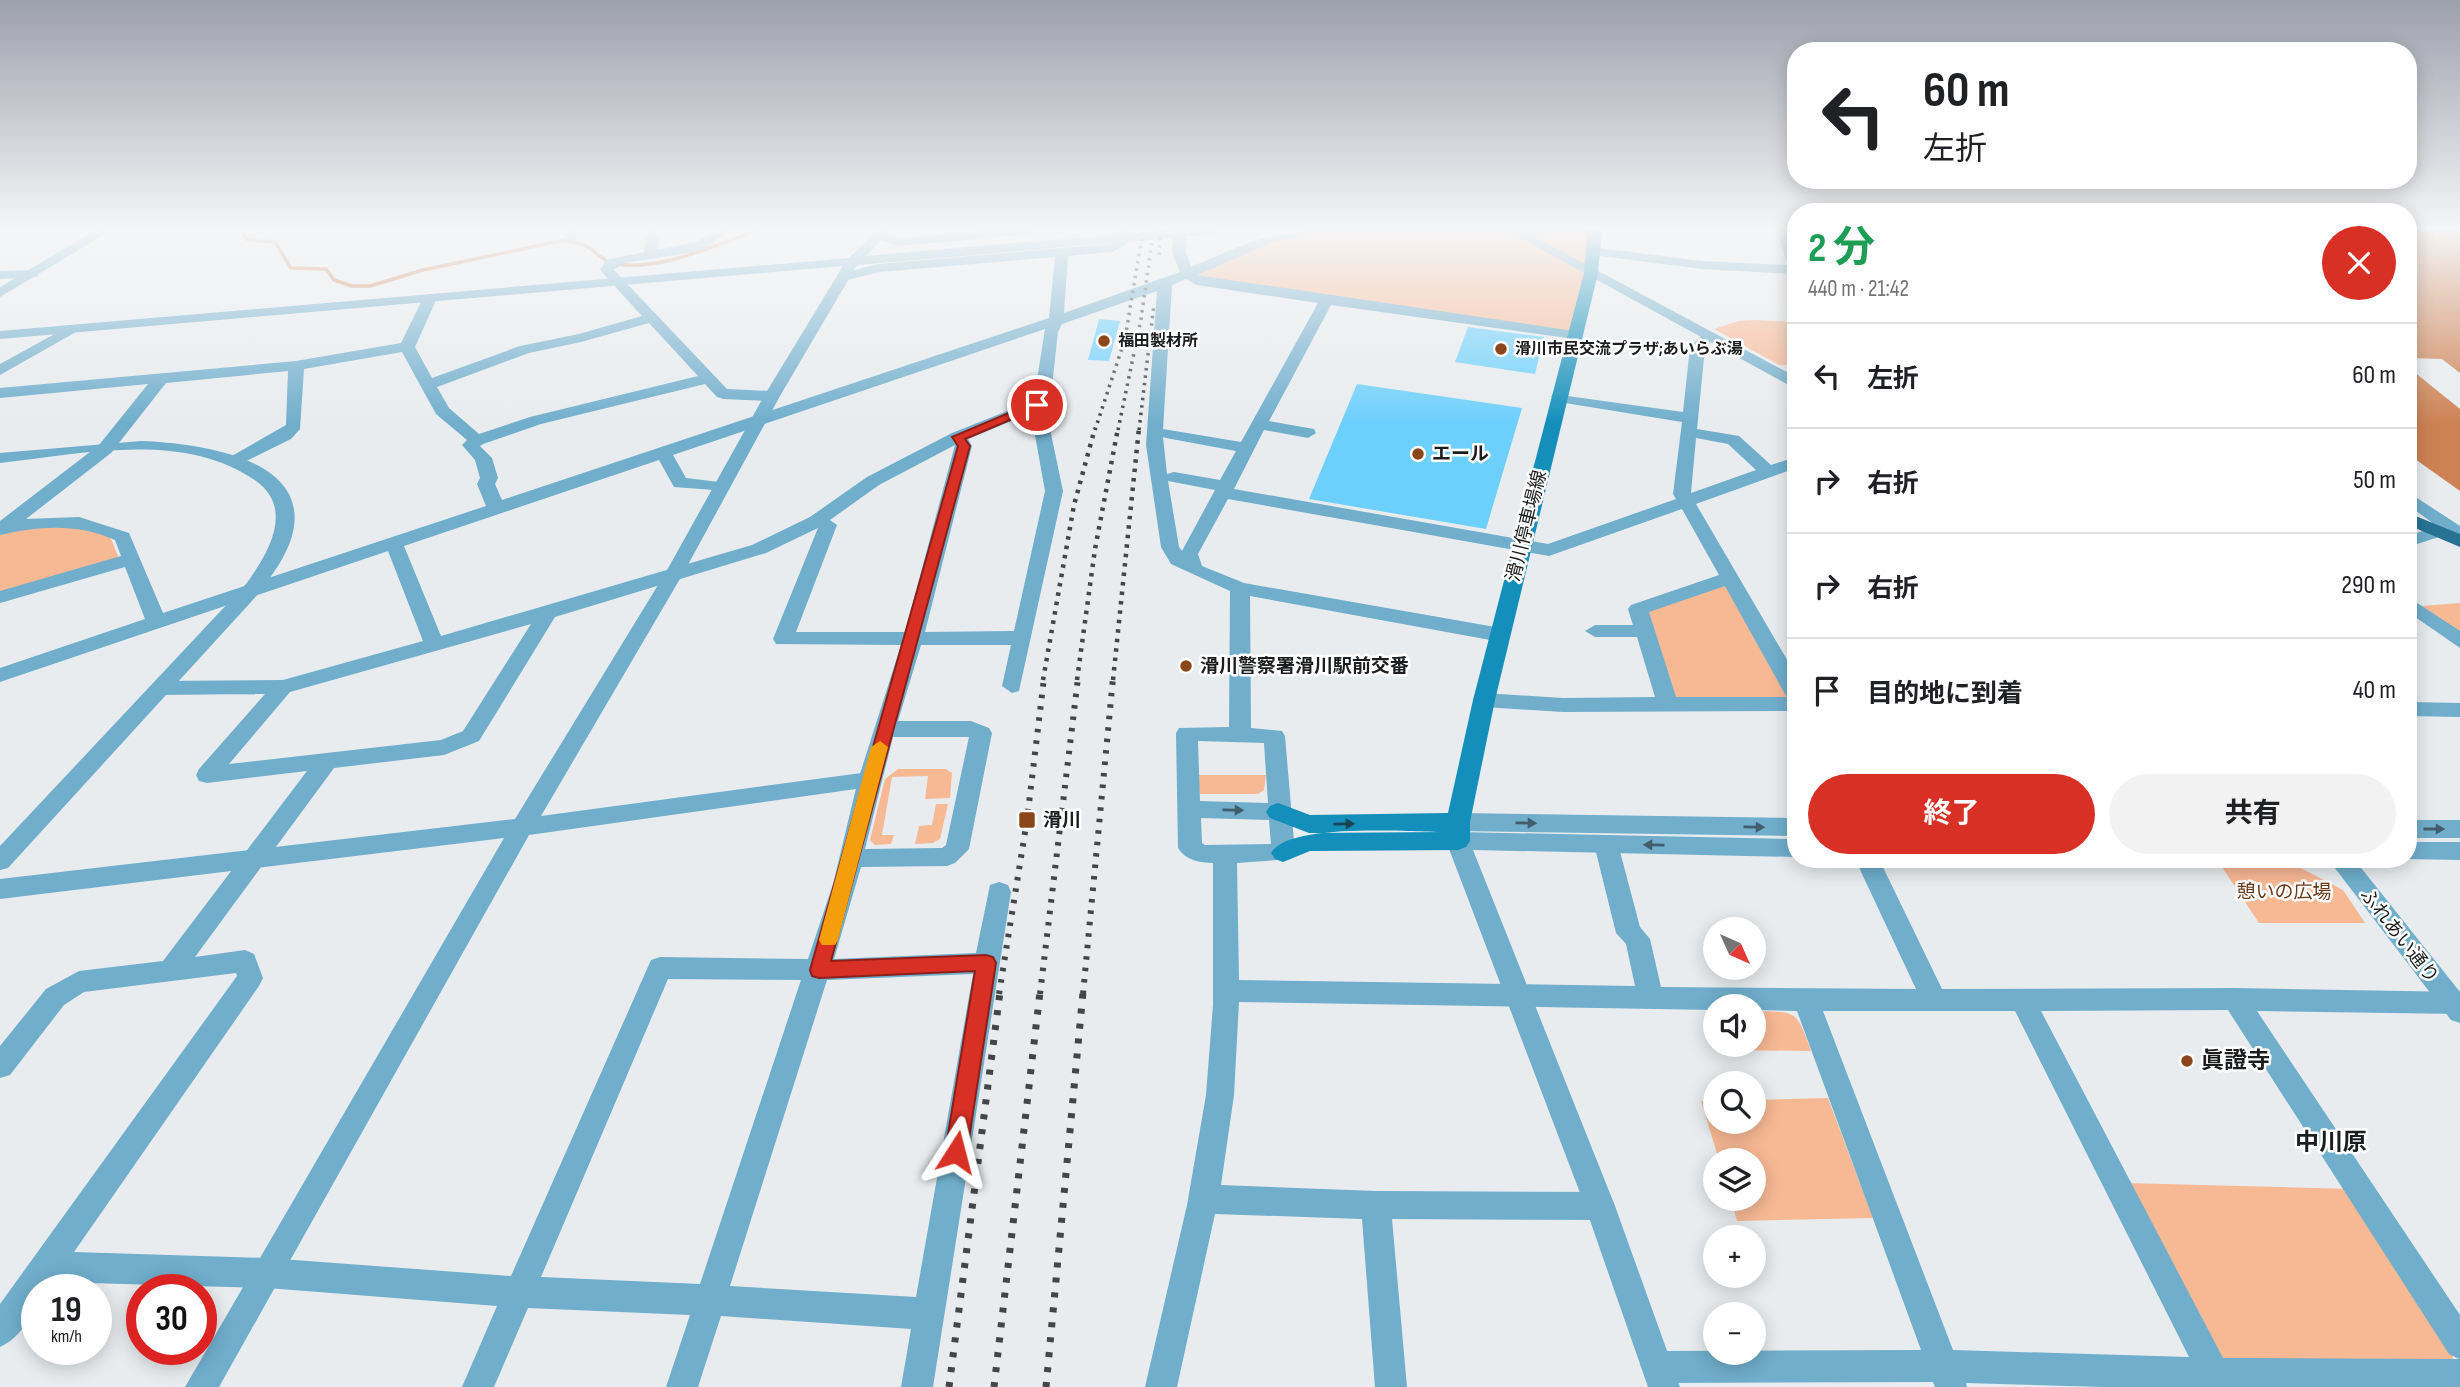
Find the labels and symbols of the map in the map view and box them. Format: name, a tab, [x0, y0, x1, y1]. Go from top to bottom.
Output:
place label: 福田製材所	[1118, 331, 1198, 351]
marker: 福田製材所	[1096, 333, 1112, 349]
place label: 滑川市民交流プラザ;あいらぶ湯	[1515, 340, 1743, 359]
marker: 滑川市民交流プラザ;あいらぶ湯	[1493, 341, 1509, 357]
pin	[1007, 375, 1067, 435]
place label: エール	[1432, 443, 1489, 466]
marker: エール	[1410, 446, 1426, 462]
street label: 滑川停車場線	[1502, 468, 1552, 584]
place label: 滑川警察署滑川駅前交番	[1200, 655, 1409, 678]
marker: 滑川警察署滑川駅前交番	[1178, 658, 1194, 674]
one-way arrow	[1223, 805, 1245, 816]
place label: 滑川	[1043, 809, 1081, 832]
marker: 滑川	[1017, 810, 1037, 830]
one-way arrow	[1515, 817, 1537, 829]
one-way arrow	[1333, 818, 1355, 830]
one-way arrow	[1743, 821, 1765, 833]
one-way arrow	[2423, 823, 2445, 835]
one-way arrow	[1643, 840, 1665, 851]
park label: 憩いの広場	[2236, 881, 2332, 904]
street label: ふれあい通り	[2355, 884, 2443, 988]
north arrow	[1703, 917, 1766, 980]
place label: 眞證寺	[2201, 1047, 2270, 1075]
marker: 眞證寺	[2179, 1053, 2195, 1069]
position arrow	[919, 1115, 993, 1189]
district label: 中川原	[2295, 1128, 2367, 1157]
speed limit sign: 30	[126, 1274, 217, 1365]

